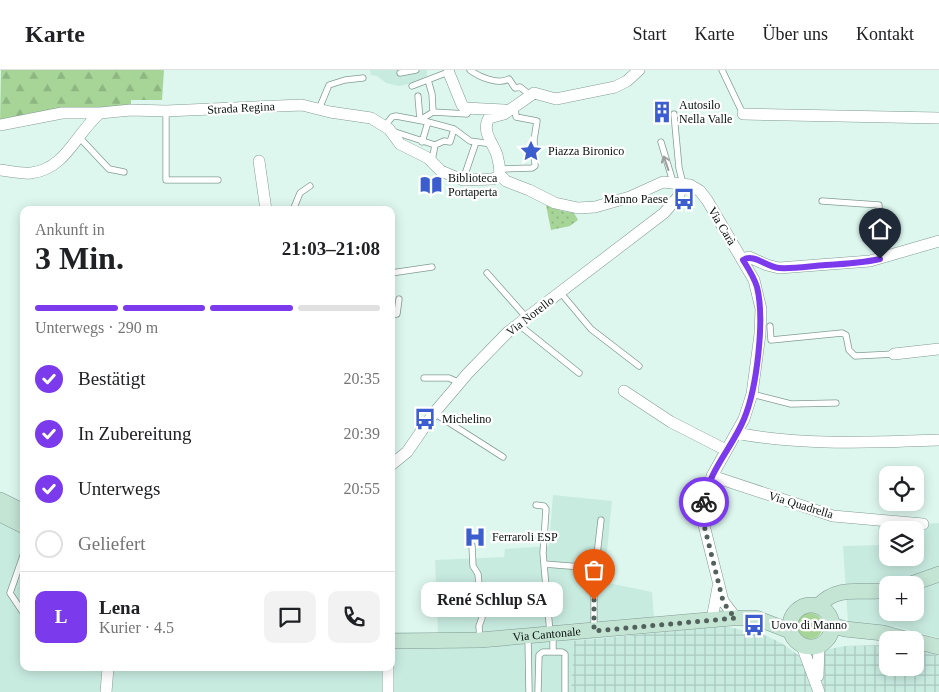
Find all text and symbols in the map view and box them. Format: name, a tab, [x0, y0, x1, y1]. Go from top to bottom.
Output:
text: Karte	[25, 21, 85, 47]
text: Start	[633, 24, 667, 44]
text: Karte	[695, 24, 735, 44]
text: Über uns	[763, 24, 828, 44]
text: Kontakt	[856, 24, 914, 44]
place label: Autosilo Nella Valle	[679, 98, 732, 126]
street label: Strada Regina	[207, 99, 276, 117]
building icon: Autosilo Nella Valle	[649, 99, 675, 125]
place icon: Piazza Bironico	[518, 138, 544, 164]
place label: Piazza Bironico	[548, 144, 624, 158]
one-way arrow	[661, 155, 670, 171]
place label: Biblioteca Portaperta	[448, 171, 498, 199]
library icon: Biblioteca Portaperta	[418, 172, 444, 198]
bus stop icon: Manno Paese	[671, 186, 697, 212]
place label: Manno Paese	[604, 192, 668, 206]
street label: Via Carà	[705, 204, 739, 248]
pin	[859, 208, 901, 259]
icon: home	[866, 215, 894, 243]
text: Ankunft in	[35, 221, 105, 238]
text: 21:03–21:08	[282, 238, 380, 259]
text: 3 Min.	[35, 240, 124, 276]
street label: Via Norello	[504, 293, 556, 339]
text: Unterwegs · 290 m	[35, 319, 158, 336]
icon: check	[35, 365, 63, 393]
text: Bestätigt	[78, 368, 146, 389]
text: 20:35	[344, 370, 380, 387]
bus stop icon: Michelino	[412, 406, 438, 432]
place label: Michelino	[442, 412, 491, 426]
icon: check	[35, 420, 63, 448]
text: In Zubereitung	[78, 423, 191, 444]
text: 20:39	[344, 425, 380, 442]
map controls	[879, 466, 924, 676]
button: locate	[879, 466, 924, 511]
icon: check	[35, 475, 63, 503]
courier	[679, 477, 729, 527]
text: Unterwegs	[78, 478, 160, 499]
text: 20:55	[344, 480, 380, 497]
icon: bike	[690, 488, 718, 516]
street label: Via Quadrella	[767, 489, 836, 522]
button: layers	[879, 521, 924, 566]
hospital icon: Ferraroli ESP	[462, 524, 488, 550]
place label: Ferraroli ESP	[492, 530, 558, 544]
text: Geliefert	[78, 533, 146, 554]
pin	[573, 549, 615, 600]
icon: bag	[580, 556, 608, 584]
button: +	[879, 576, 924, 621]
callout: René Schlup SA	[422, 582, 564, 618]
button: chat	[264, 591, 316, 643]
button: phone	[328, 591, 380, 643]
text: René Schlup SA	[437, 591, 547, 608]
text: Lena	[99, 597, 140, 618]
text: L	[55, 606, 67, 627]
bus stop icon: Uovo di Manno	[741, 612, 767, 638]
place label: Uovo di Manno	[771, 618, 847, 632]
text: Kurier · 4.5	[99, 619, 174, 636]
street label: Via Cantonale	[512, 624, 581, 644]
button: −	[879, 631, 924, 676]

